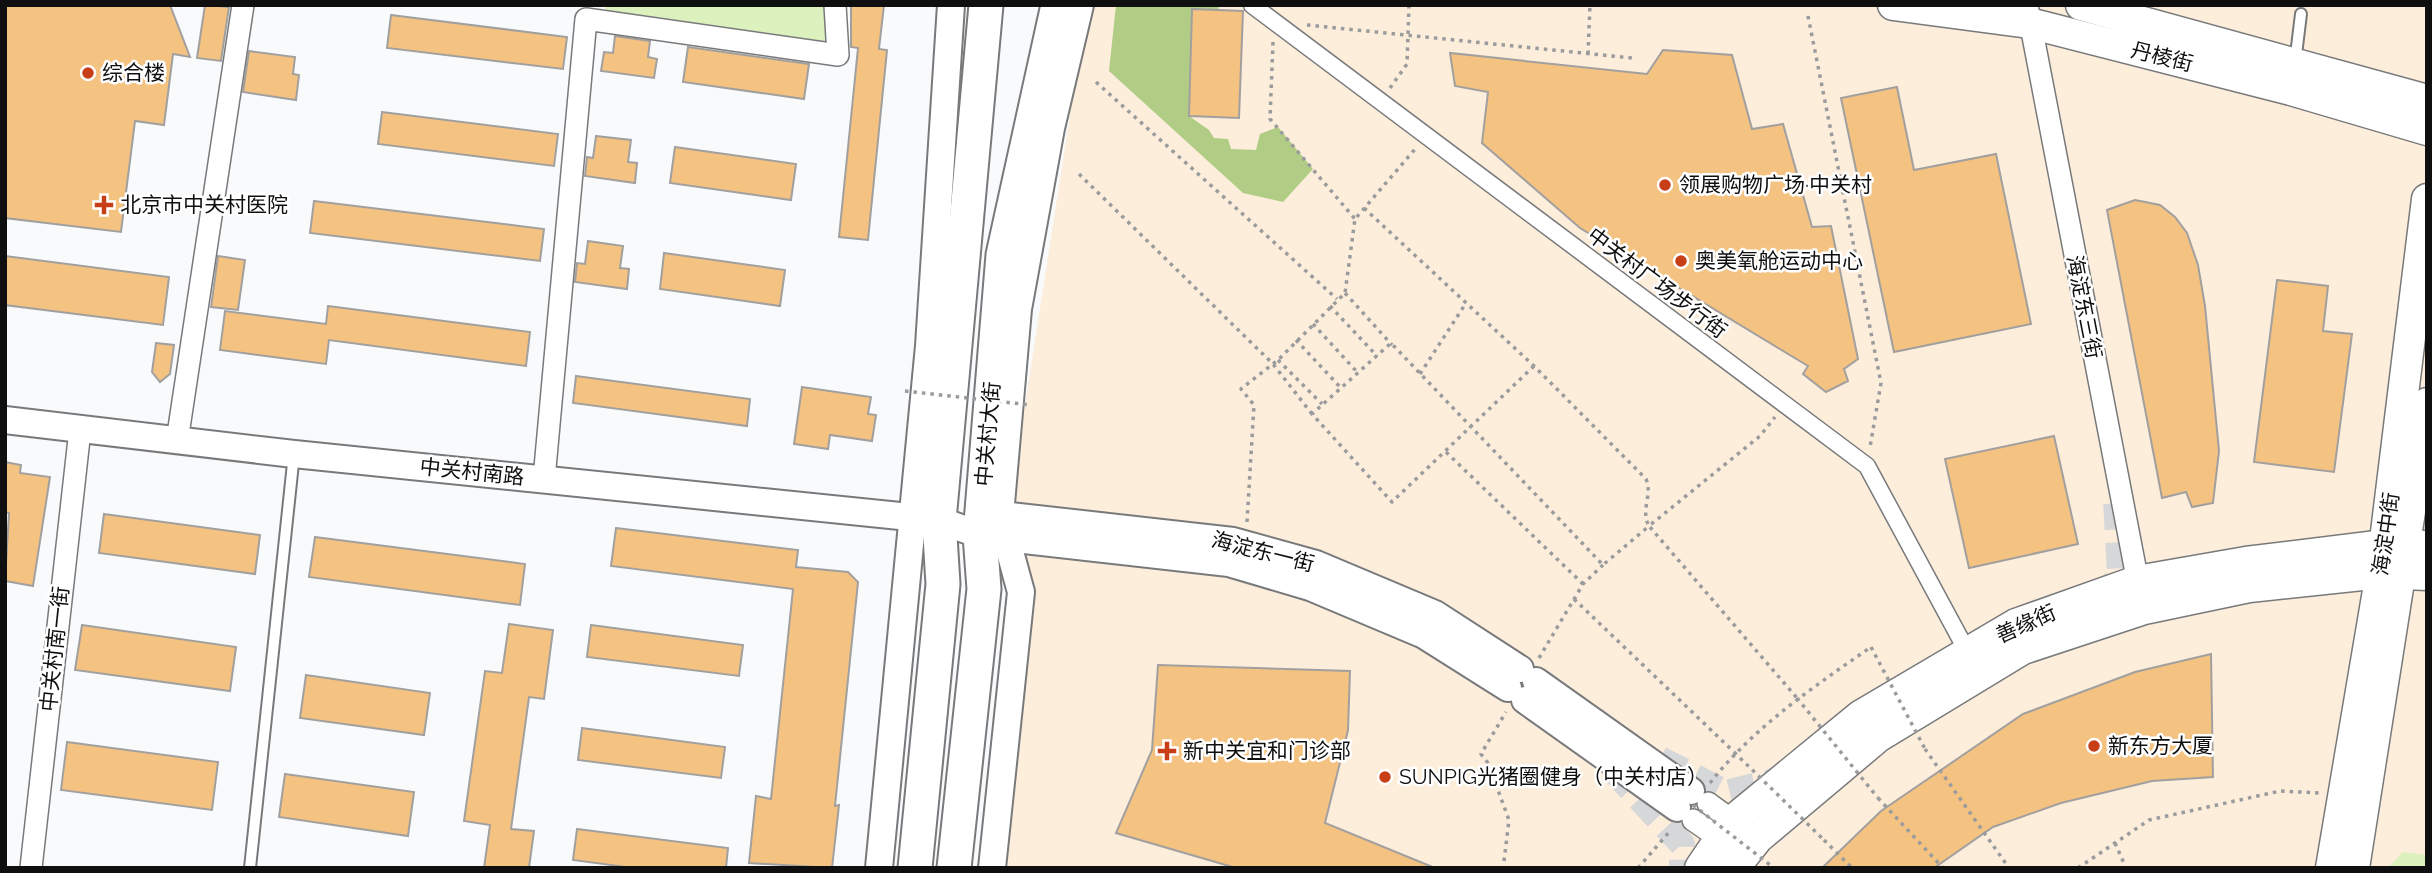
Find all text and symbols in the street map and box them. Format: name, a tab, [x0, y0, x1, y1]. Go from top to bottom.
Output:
street label: 丹棱街	[2129, 37, 2196, 76]
place label: 综合楼	[102, 60, 165, 85]
marker: 综合楼	[80, 65, 96, 81]
place label: 领展购物广场·中关村	[1679, 172, 1872, 197]
marker: 领展购物广场·中关村	[1657, 177, 1673, 193]
place label: 北京市中关村医院	[120, 192, 288, 217]
marker: 北京市中关村医院	[94, 195, 114, 215]
street label: 中关村广场步行街	[1583, 222, 1732, 343]
place label: 奥美氧舱运动中心	[1695, 248, 1863, 273]
marker: 奥美氧舱运动中心	[1673, 253, 1689, 269]
street label: 海淀东三街	[2062, 253, 2107, 361]
street label: 中关村大街	[970, 381, 1005, 487]
street label: 中关村南路	[419, 454, 526, 489]
street label: 海淀中街	[2367, 491, 2404, 577]
street label: 海淀东一街	[1209, 527, 1317, 576]
street label: 中关村南一街	[35, 585, 74, 713]
street label: 善缘街	[1992, 599, 2060, 648]
place label: 新东方大厦	[2108, 733, 2213, 758]
place label: 新中关宜和门诊部	[1183, 738, 1351, 763]
marker: 新东方大厦	[2086, 738, 2102, 754]
marker: 新中关宜和门诊部	[1157, 741, 1177, 761]
place label: SUNPIG光猪圈健身（中关村店）	[1399, 764, 1708, 789]
marker: SUNPIG光猪圈健身（中关村店）	[1377, 769, 1393, 785]

